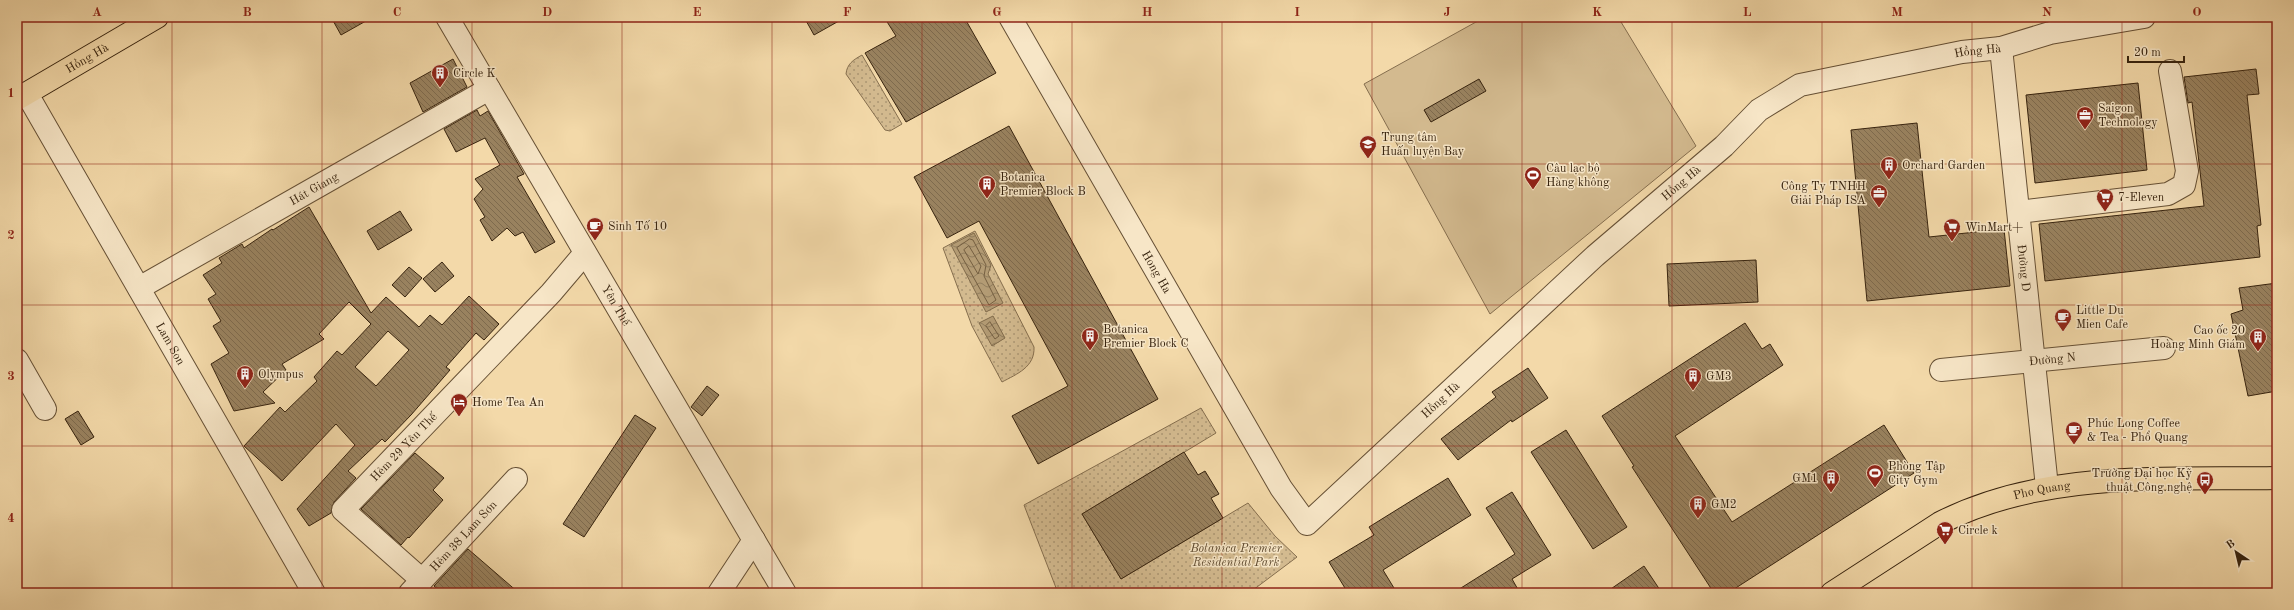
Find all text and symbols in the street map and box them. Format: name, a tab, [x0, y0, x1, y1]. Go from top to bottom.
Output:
text: A	[92, 6, 102, 19]
text: B	[242, 6, 252, 19]
text: C	[393, 6, 401, 19]
text: D	[542, 6, 552, 19]
text: E	[693, 6, 702, 19]
text: F	[843, 6, 852, 19]
text: G	[992, 6, 1002, 19]
text: H	[1142, 6, 1153, 19]
text: I	[1294, 6, 1300, 19]
text: J	[1443, 6, 1451, 19]
text: K	[1592, 6, 1602, 19]
text: L	[1743, 6, 1752, 19]
text: M	[1891, 6, 1903, 19]
text: N	[2042, 6, 2052, 19]
text: O	[2192, 6, 2202, 19]
scale bar	[2128, 38, 2184, 64]
street label: Hồng Hà	[64, 42, 111, 76]
street label: Hồng Hà	[1953, 43, 2002, 60]
text: 20 m	[2134, 47, 2161, 59]
building icon: Circle K	[430, 63, 450, 88]
place label: Circle K	[453, 68, 496, 80]
text: 1	[7, 87, 15, 100]
place label: Saigon Technology	[2098, 103, 2158, 129]
office icon: Saigon Technology	[2075, 105, 2095, 130]
place label: Trung tâm Huấn luyện Bay	[1381, 132, 1465, 158]
school or university icon: Trung tâm Huấn luyện Bay	[1358, 134, 1378, 159]
building icon: Orchard Garden	[1879, 155, 1899, 180]
place label: Orchard Garden	[1902, 160, 1986, 172]
place label: Câu lạc bộ Hàng không	[1546, 163, 1610, 189]
street label: Hồng Hà	[1660, 164, 1703, 203]
sports icon: Câu lạc bộ Hàng không	[1523, 165, 1543, 190]
street label: Hát Giang	[288, 171, 341, 208]
place label: Botanica Premier Block B	[1000, 172, 1086, 198]
building icon: Botanica Premier Block B	[977, 174, 997, 199]
place label: Công Ty TNHH Giải Pháp ISA	[1781, 181, 1866, 207]
office icon: Công Ty TNHH Giải Pháp ISA	[1869, 183, 1889, 208]
supermarket icon: 7-Eleven	[2095, 187, 2115, 212]
place label: 7-Eleven	[2118, 192, 2165, 204]
cafe icon: Sinh Tố 10	[585, 216, 605, 241]
supermarket icon: WinMart+	[1942, 217, 1962, 242]
place label: Sinh Tố 10	[608, 220, 667, 233]
place label: WinMart+	[1965, 222, 2023, 234]
text: 2	[7, 229, 15, 242]
street label: Đường D	[2015, 244, 2031, 292]
street label: Hong Ha	[1139, 249, 1173, 296]
street label: Yên Thế	[599, 283, 633, 329]
place label: Little Du Mien Cafe	[2076, 305, 2129, 331]
cafe icon: Little Du Mien Cafe	[2053, 307, 2073, 332]
street label: Lam Son	[153, 321, 187, 368]
place label: Botanica Premier Block C	[1103, 324, 1189, 350]
place label: Cao ốc 20 Hoàng Minh Giám	[2150, 324, 2245, 351]
building icon: Botanica Premier Block C	[1080, 326, 1100, 351]
building icon: Cao ốc 20 Hoàng Minh Giám	[2248, 327, 2268, 352]
street label: Đường N	[2028, 352, 2077, 368]
building icon: Olympus	[235, 364, 255, 389]
building icon: GM3	[1683, 366, 1703, 391]
place label: Olympus	[258, 369, 303, 381]
text: 3	[7, 370, 15, 383]
place label: GM3	[1706, 371, 1732, 383]
street label: Hồng Hà	[1420, 380, 1462, 421]
hotel icon: Home Tea An	[449, 392, 469, 417]
place label: Home Tea An	[472, 397, 545, 409]
street label: Hẻm 29 Yên Thế	[369, 409, 441, 484]
place label: Phúc Long Coffee & Tea - Phổ Quang	[2087, 418, 2188, 444]
cafe icon: Phúc Long Coffee & Tea - Phổ Quang	[2064, 420, 2084, 445]
place label: Phòng Tập City Gym	[1888, 461, 1945, 487]
sports icon: Phòng Tập City Gym	[1865, 463, 1885, 488]
building icon: GM1	[1821, 468, 1841, 493]
place label: Trường Đại học Kỹ thuật Công nghệ	[2092, 468, 2193, 494]
bus stop icon: Trường Đại học Kỹ thuật Công nghệ	[2195, 470, 2215, 495]
place label: GM1	[1792, 473, 1818, 485]
street label: Pho Quang	[2012, 480, 2071, 502]
building icon: GM2	[1688, 494, 1708, 519]
street label: Hẻm 38 Lam Sơn	[428, 498, 500, 574]
place label: GM2	[1711, 499, 1737, 511]
text: 4	[7, 512, 15, 525]
supermarket icon: Circle k	[1935, 520, 1955, 545]
place label: Circle k	[1958, 525, 1998, 537]
north arrow	[2216, 532, 2256, 572]
text: B	[2225, 538, 2238, 552]
park label: Botanica Premier Residential Park	[1189, 543, 1283, 569]

